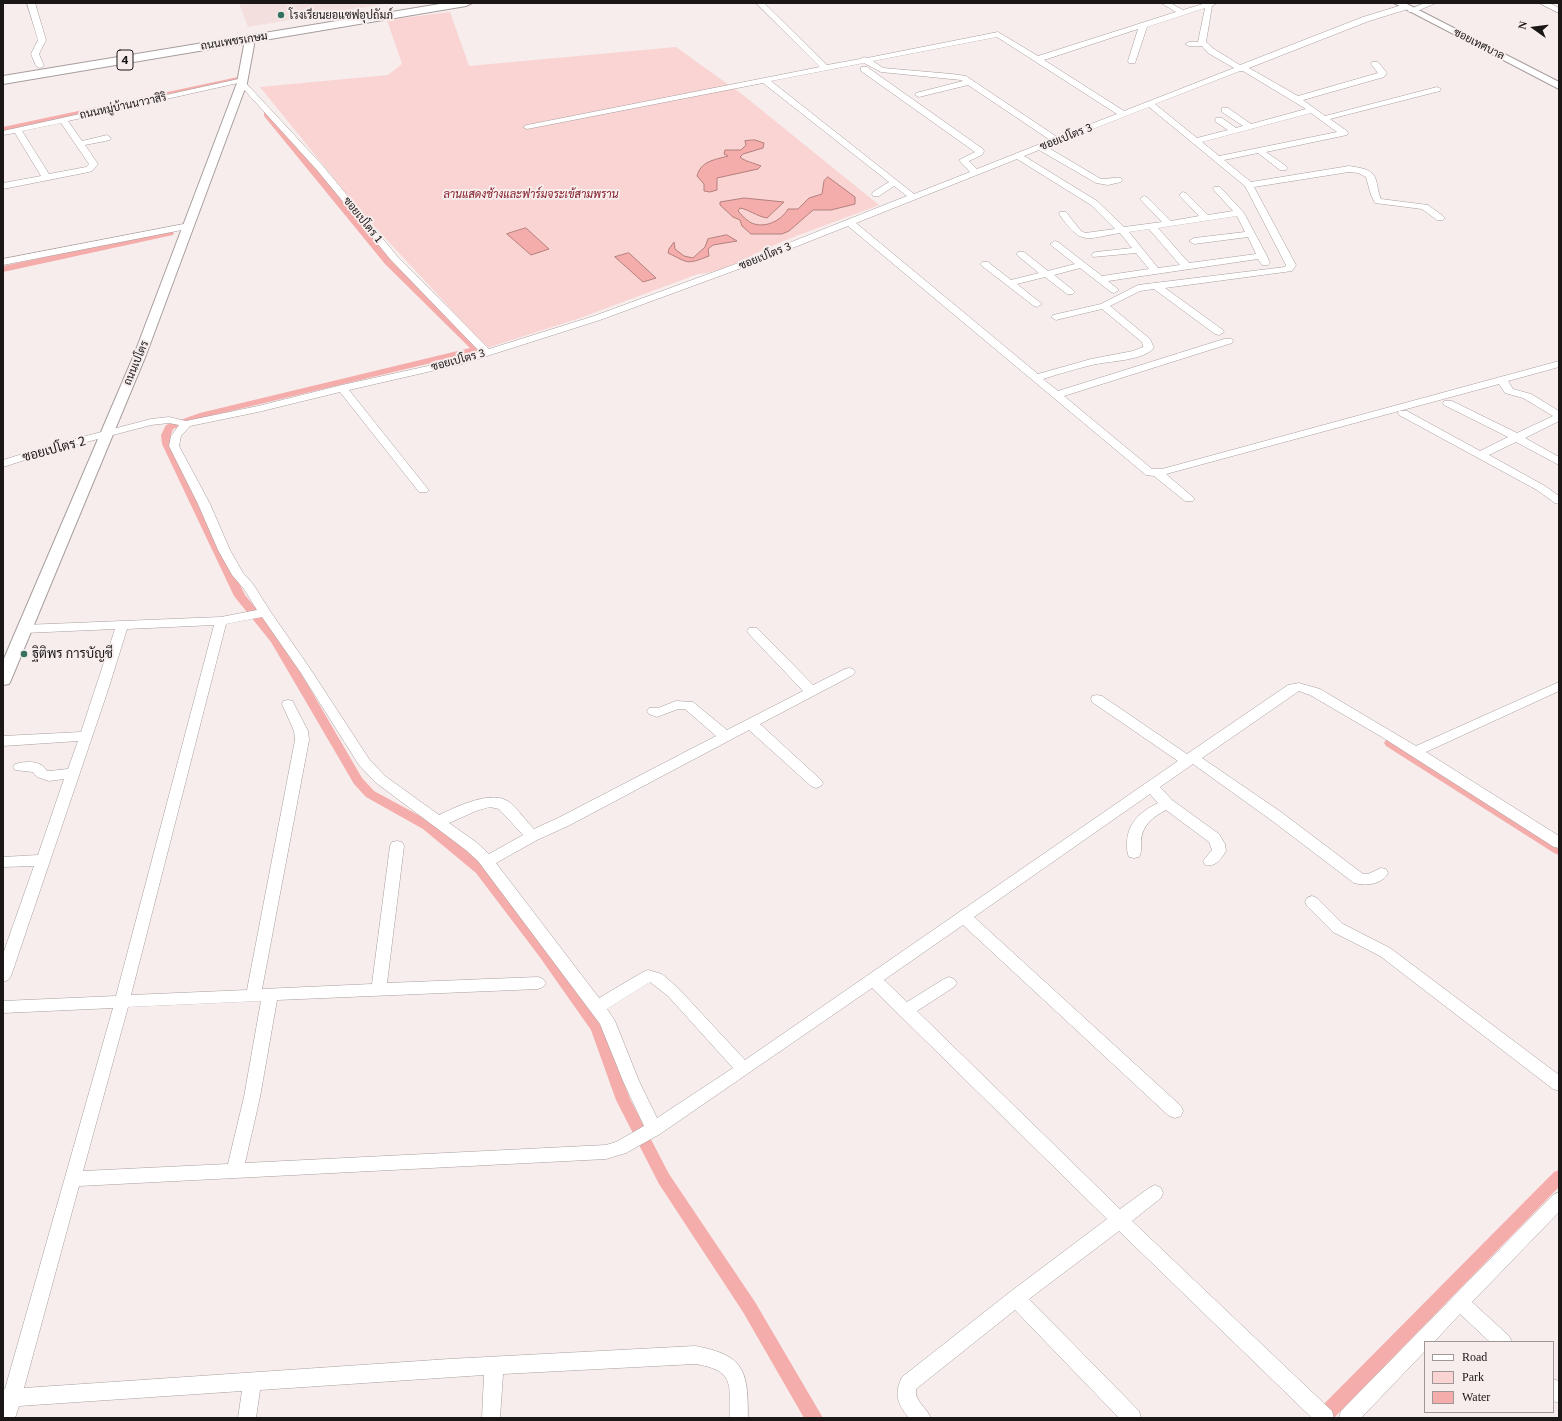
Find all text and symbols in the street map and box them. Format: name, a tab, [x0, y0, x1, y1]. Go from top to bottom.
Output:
place label: โรงเรียนยอแซฟอุปถัมภ์	[289, 8, 393, 22]
north arrow	[1514, 8, 1554, 48]
marker: โรงเรียนยอแซฟอุปถัมภ์	[276, 10, 286, 20]
text: N	[1516, 20, 1529, 30]
street label: ซอยเทศบาล	[1451, 25, 1507, 63]
street label: ถนนเพชรเกษม	[200, 29, 268, 53]
road number: 4	[117, 50, 133, 70]
street label: ถนนหมู่บ้านนาวาสิริ	[78, 90, 168, 122]
street label: ซอยเปโตร 3	[1038, 121, 1094, 153]
park label: ลานแสดงช้างและฟาร์มจระเข้สามพราน	[443, 187, 619, 201]
street label: ซอยเปโตร 1	[341, 194, 385, 246]
street label: ซอยเปโตร 3	[737, 240, 793, 272]
street label: ถนนเปโตร	[121, 339, 151, 387]
street label: ซอยเปโตร 3	[430, 347, 486, 373]
street label: ซอยเปโตร 2	[21, 433, 87, 465]
place label: ฐิติพร การบัญชี	[32, 646, 113, 662]
marker: ฐิติพร การบัญชี	[19, 649, 29, 659]
legend	[1424, 1341, 1554, 1413]
text: Road	[1462, 1350, 1487, 1364]
text: Park	[1462, 1370, 1484, 1384]
text: Water	[1462, 1390, 1490, 1404]

